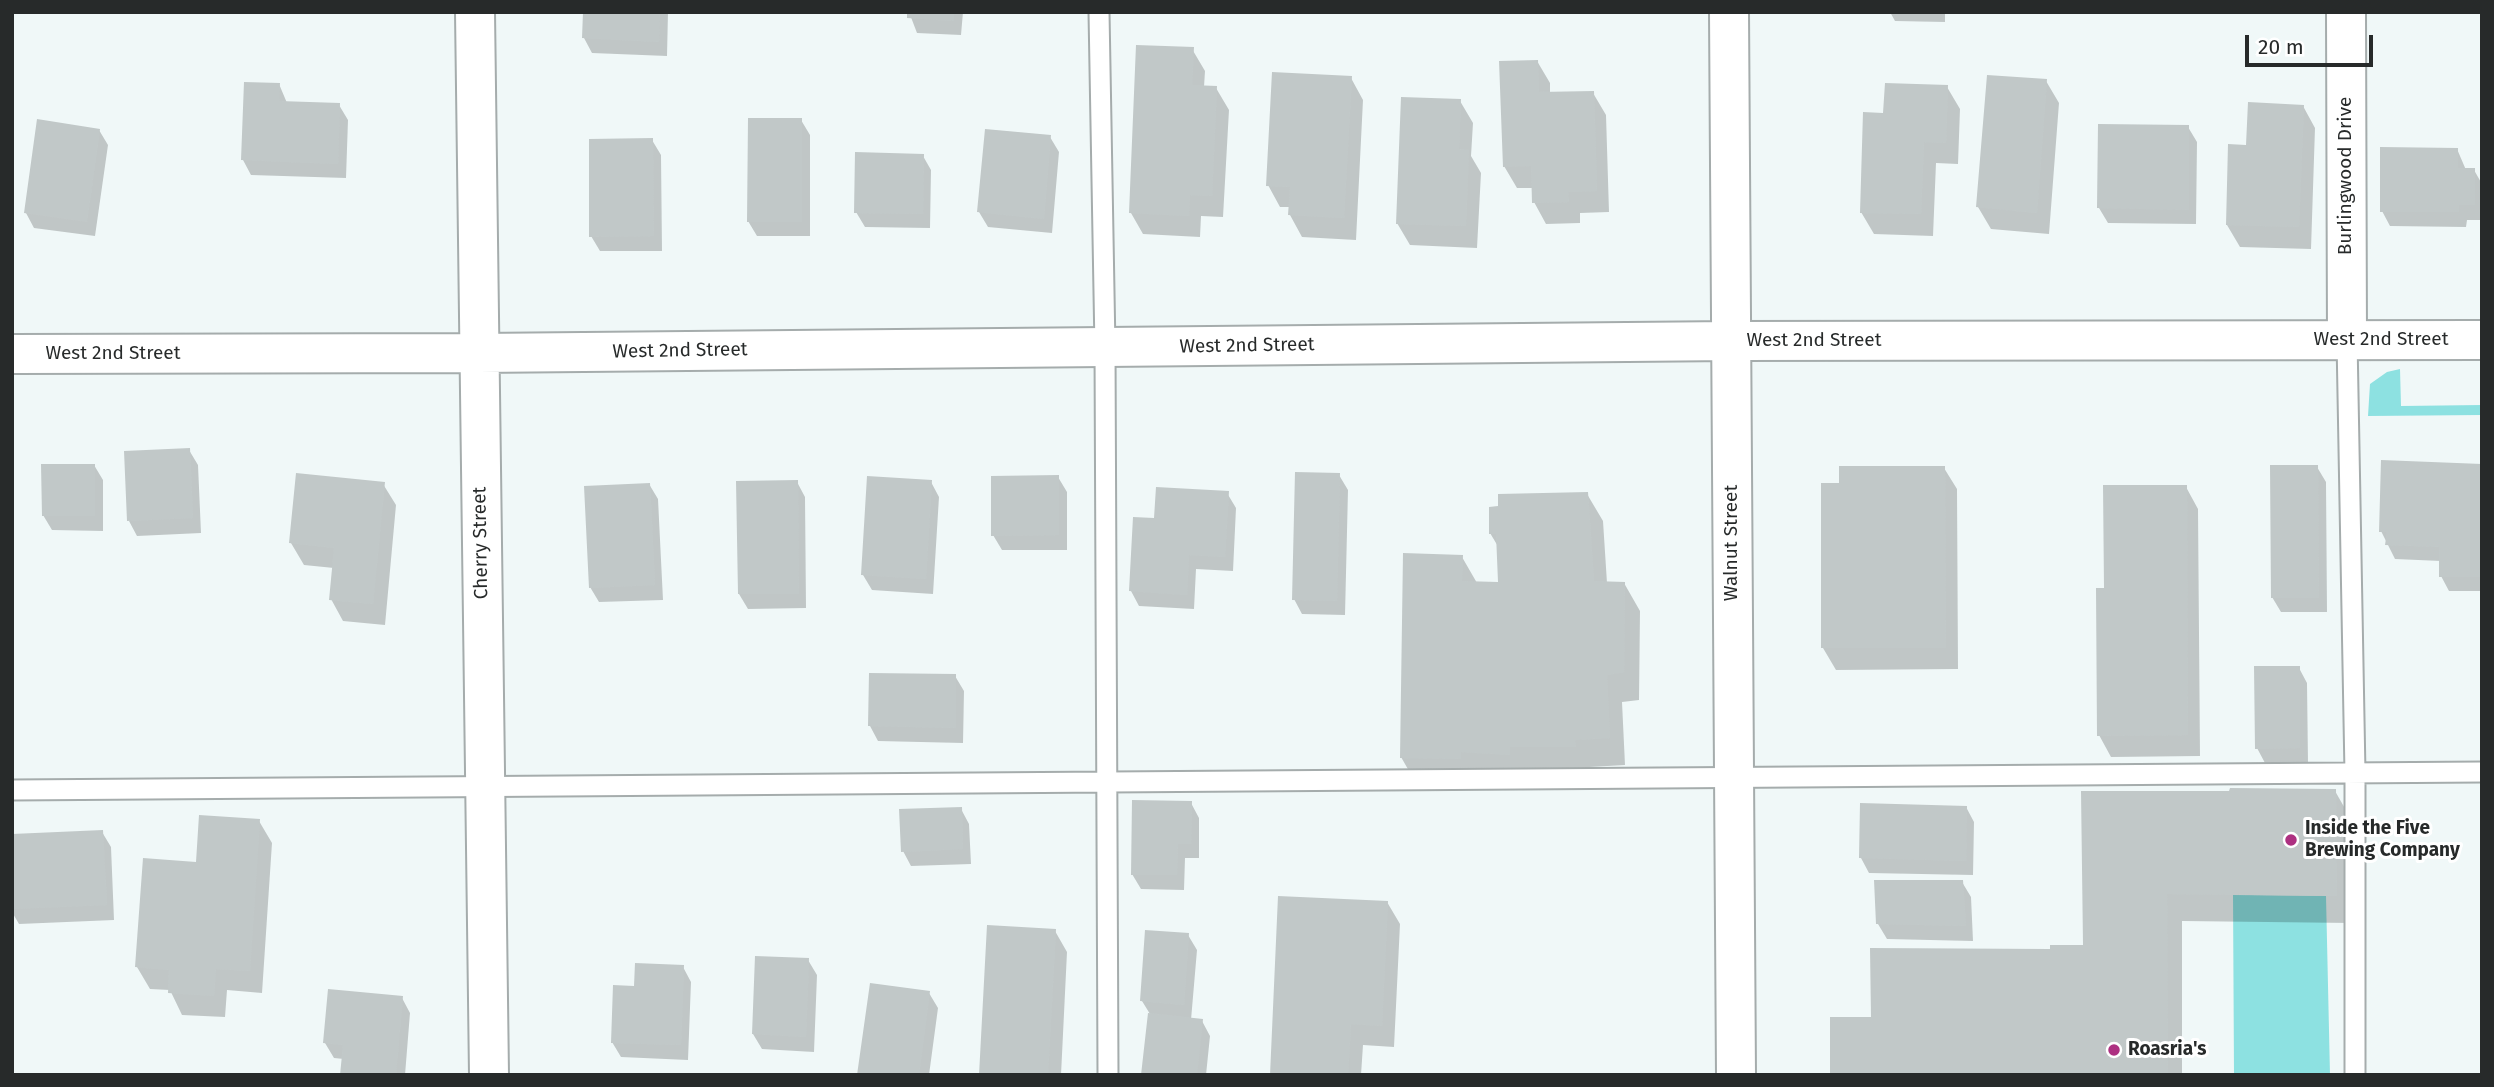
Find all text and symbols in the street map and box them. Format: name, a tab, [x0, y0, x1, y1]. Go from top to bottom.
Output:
scale bar	[2249, 21, 2377, 65]
text: 20 m	[2258, 34, 2304, 60]
street label: Burlingwood Drive	[2335, 97, 2357, 255]
street label: West 2nd Street	[2313, 329, 2449, 351]
street label: West 2nd Street	[1746, 330, 1882, 352]
street label: West 2nd Street	[1179, 333, 1315, 359]
street label: West 2nd Street	[612, 338, 748, 364]
street label: West 2nd Street	[45, 343, 181, 365]
street label: Walnut Street	[1721, 485, 1743, 601]
street label: Cherry Street	[469, 487, 493, 599]
place label: Inside the Five Brewing Company	[2305, 818, 2460, 862]
marker: Inside the Five Brewing Company	[2283, 832, 2299, 848]
place label: Roasria's	[2128, 1039, 2206, 1061]
marker: Roasria's	[2106, 1042, 2122, 1058]

